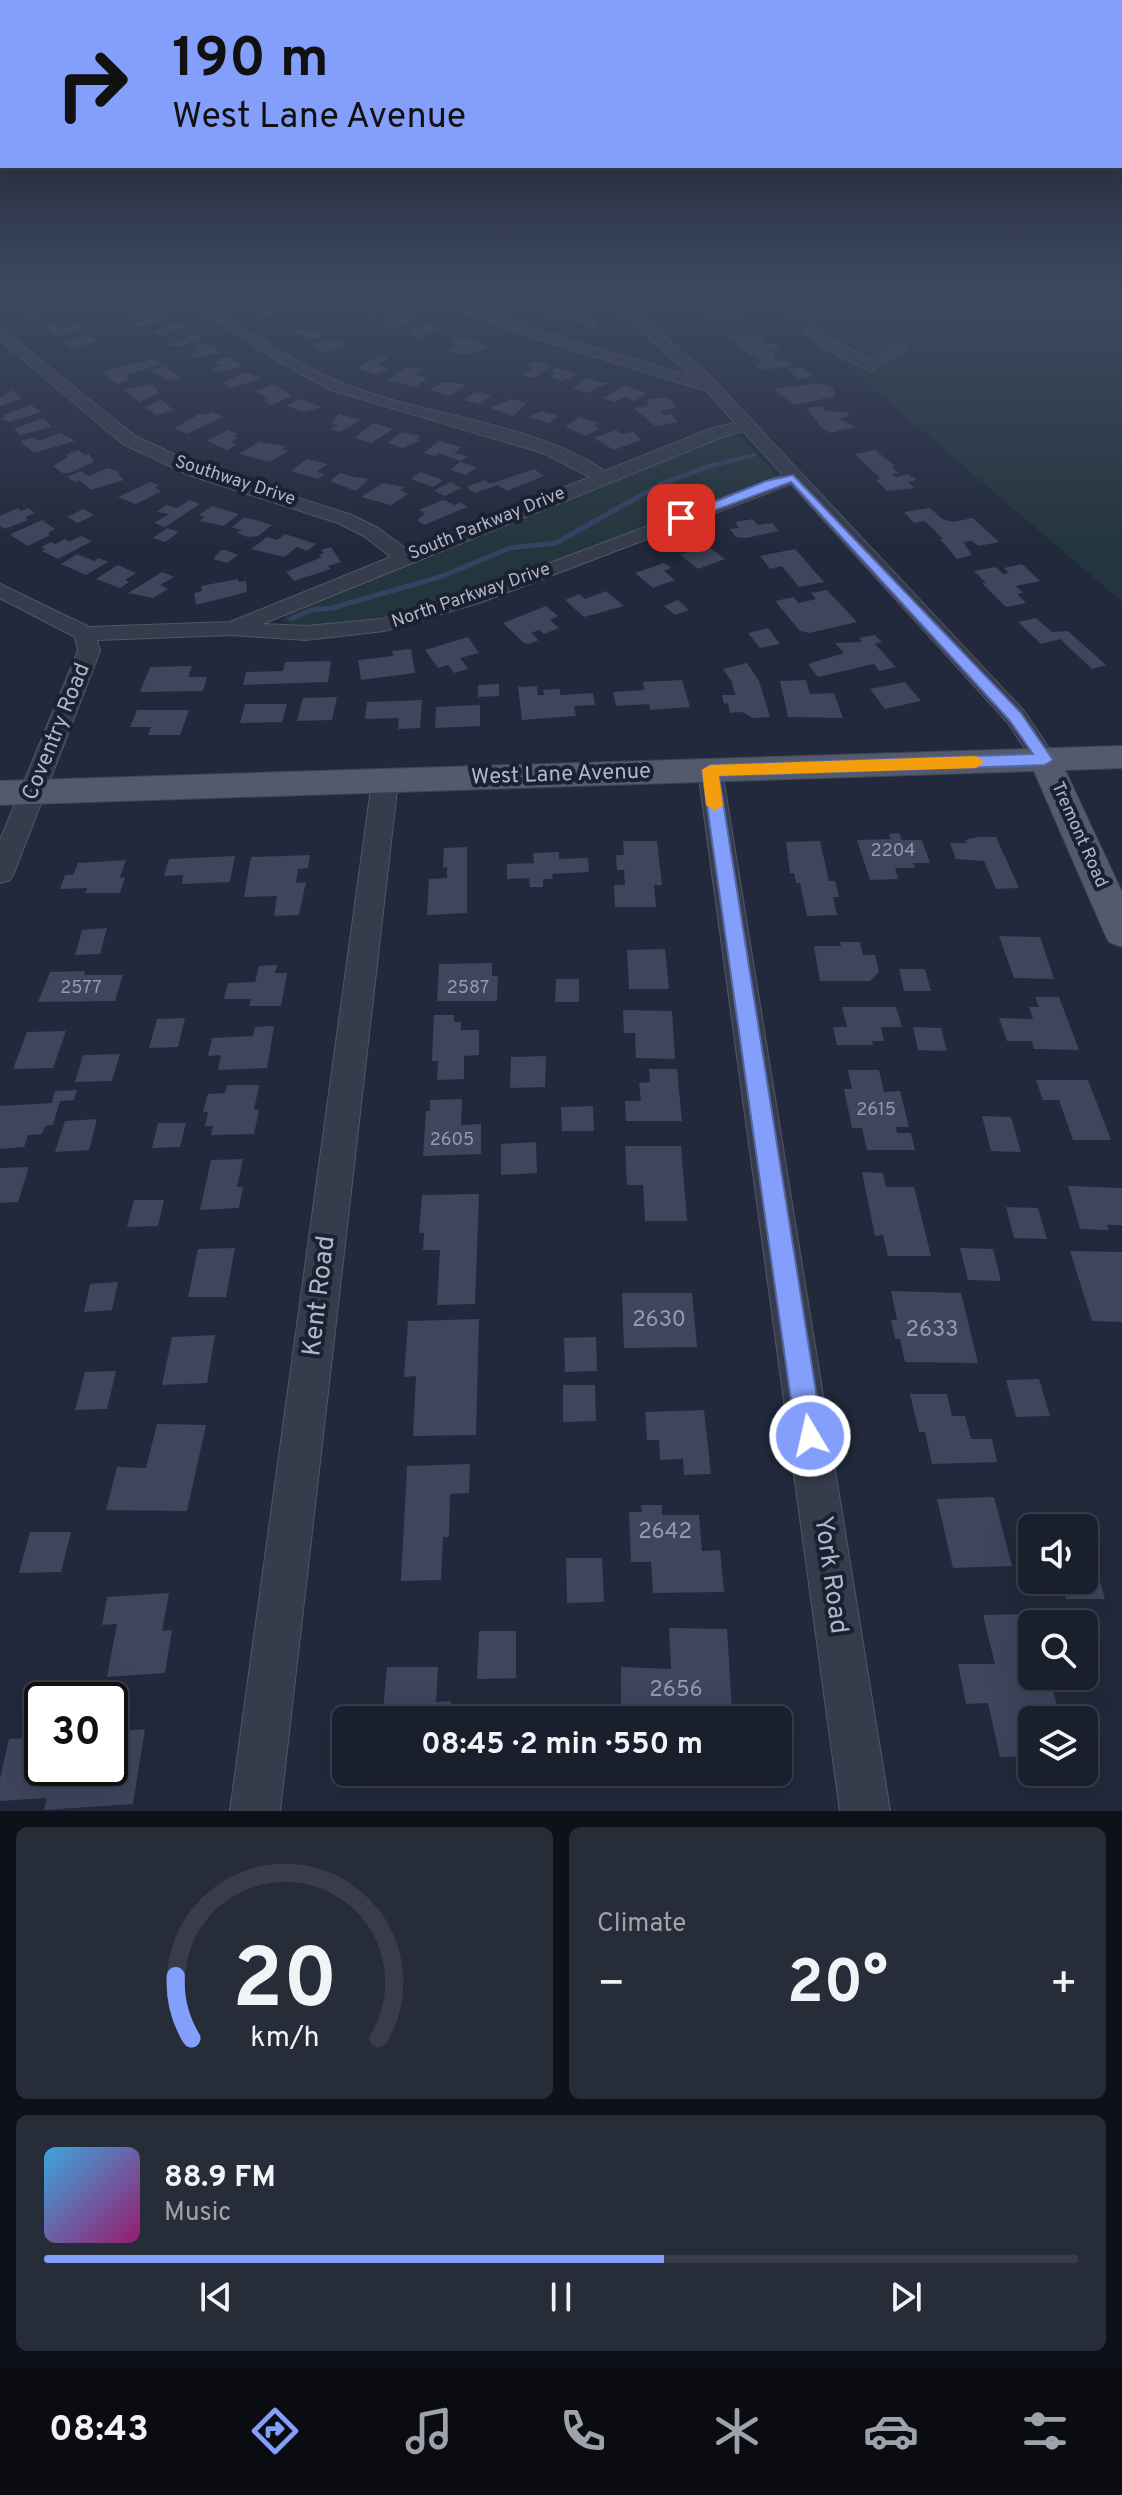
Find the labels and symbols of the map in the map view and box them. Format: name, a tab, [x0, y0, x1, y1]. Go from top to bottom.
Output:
street label: Southway Drive	[172, 451, 298, 511]
street label: South Parkway Drive	[405, 482, 569, 566]
pin	[647, 484, 715, 552]
street label: North Parkway Drive	[389, 558, 553, 634]
street label: Coventry Road	[17, 659, 97, 805]
street label: West Lane Avenue	[471, 758, 651, 792]
street label: Tremont Road	[1045, 779, 1113, 891]
house number: 2204	[871, 840, 915, 863]
house number: 2577	[60, 977, 102, 1000]
house number: 2587	[447, 977, 489, 1000]
house number: 2615	[856, 1099, 896, 1122]
house number: 2605	[430, 1129, 474, 1152]
street label: Kent Road	[296, 1234, 344, 1358]
house number: 2630	[632, 1307, 686, 1334]
house number: 2633	[905, 1317, 959, 1344]
position arrow	[768, 1394, 852, 1478]
street label: York Road	[805, 1514, 855, 1636]
house number: 2642	[638, 1519, 692, 1546]
house number: 2656	[649, 1677, 703, 1704]
speed limit sign: 30	[24, 1682, 128, 1786]

